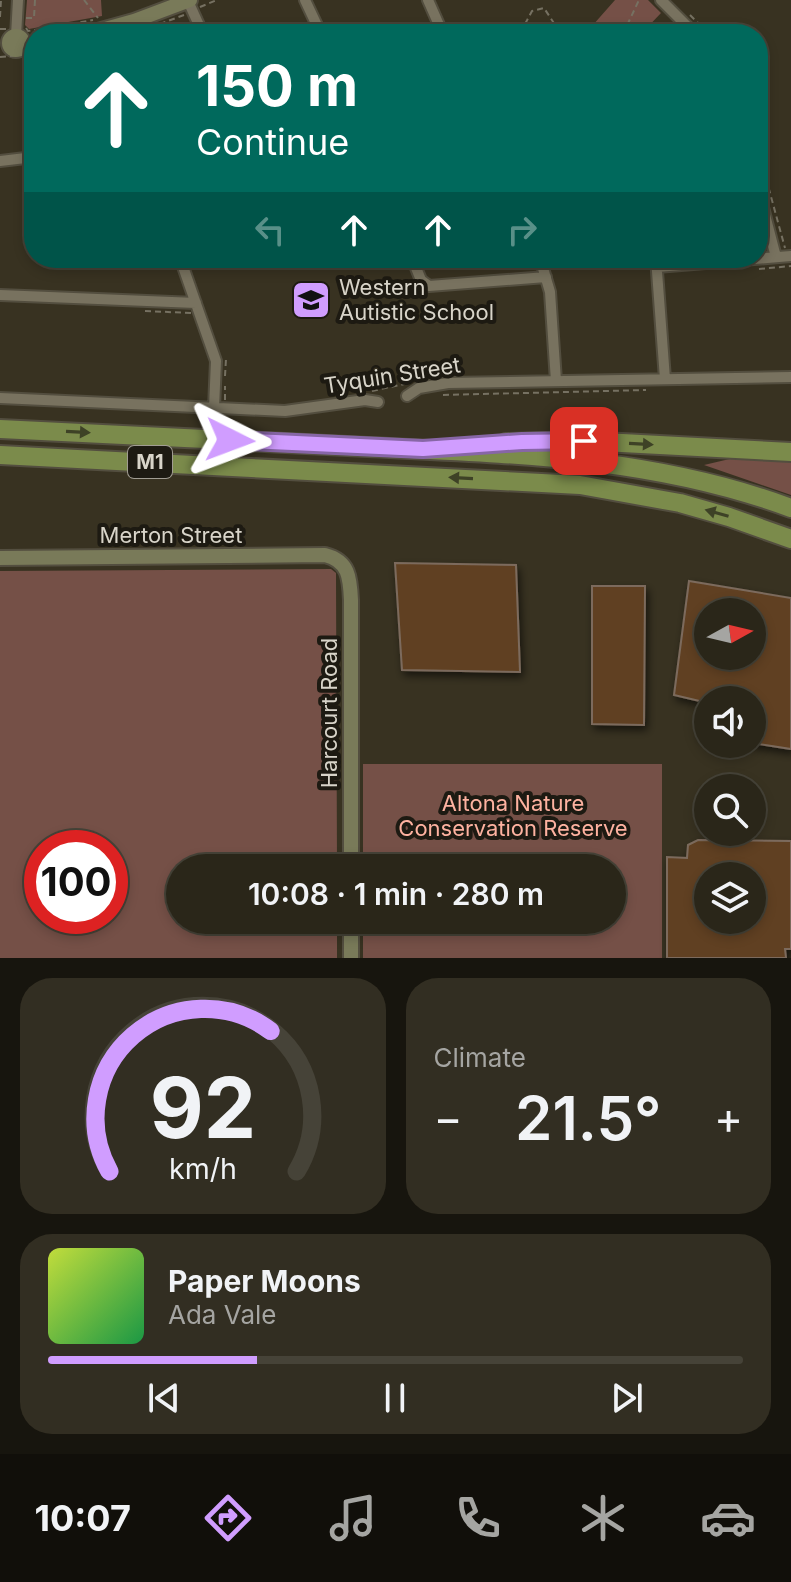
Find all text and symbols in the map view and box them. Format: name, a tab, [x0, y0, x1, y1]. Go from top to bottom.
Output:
text: 150 m	[196, 52, 358, 120]
icon: ahead	[64, 56, 168, 160]
text: Continue	[196, 120, 349, 164]
icon: left	[248, 208, 292, 252]
icon: ahead	[332, 208, 376, 252]
icon: ahead	[416, 208, 460, 252]
icon: right	[500, 208, 544, 252]
place label: Western Autistic School	[339, 274, 494, 325]
school or university icon: Western Autistic School	[290, 279, 332, 321]
street label: Tyquin Street	[322, 351, 462, 399]
position arrow	[188, 398, 272, 482]
pin	[550, 407, 618, 475]
icon: arrive	[562, 419, 606, 463]
one-way arrow	[66, 426, 91, 439]
one-way arrow	[629, 438, 654, 451]
road number: M1	[128, 446, 172, 478]
one-way arrow	[448, 471, 473, 484]
one-way arrow	[705, 506, 729, 519]
street label: Merton Street	[100, 522, 242, 548]
north arrow	[694, 598, 766, 670]
map controls	[694, 598, 766, 934]
street label: Harcourt Road	[316, 638, 342, 788]
button: sound	[694, 686, 766, 758]
button: search	[694, 774, 766, 846]
park label: Altona Nature Conservation Reserve	[398, 790, 628, 841]
speed limit sign: 100	[24, 830, 128, 934]
button: layers	[694, 862, 766, 934]
text: 10:08 · 1 min · 280 m	[248, 876, 544, 912]
text: Climate	[434, 1042, 526, 1073]
text: 92	[150, 1057, 256, 1158]
text: 21.5°	[515, 1082, 661, 1154]
text: −	[434, 1091, 463, 1145]
text: +	[714, 1091, 743, 1145]
text: km/h	[169, 1151, 237, 1186]
text: Paper Moons	[168, 1263, 361, 1299]
text: Ada Vale	[168, 1299, 276, 1330]
icon: previous	[142, 1376, 186, 1420]
icon: pause	[373, 1376, 417, 1420]
icon: next	[605, 1376, 649, 1420]
icon: directions	[200, 1490, 256, 1546]
icon: music	[325, 1490, 381, 1546]
icon: phone	[450, 1490, 506, 1546]
icon: climate	[575, 1490, 631, 1546]
icon: car	[700, 1490, 756, 1546]
text: 10:07	[35, 1496, 131, 1540]

